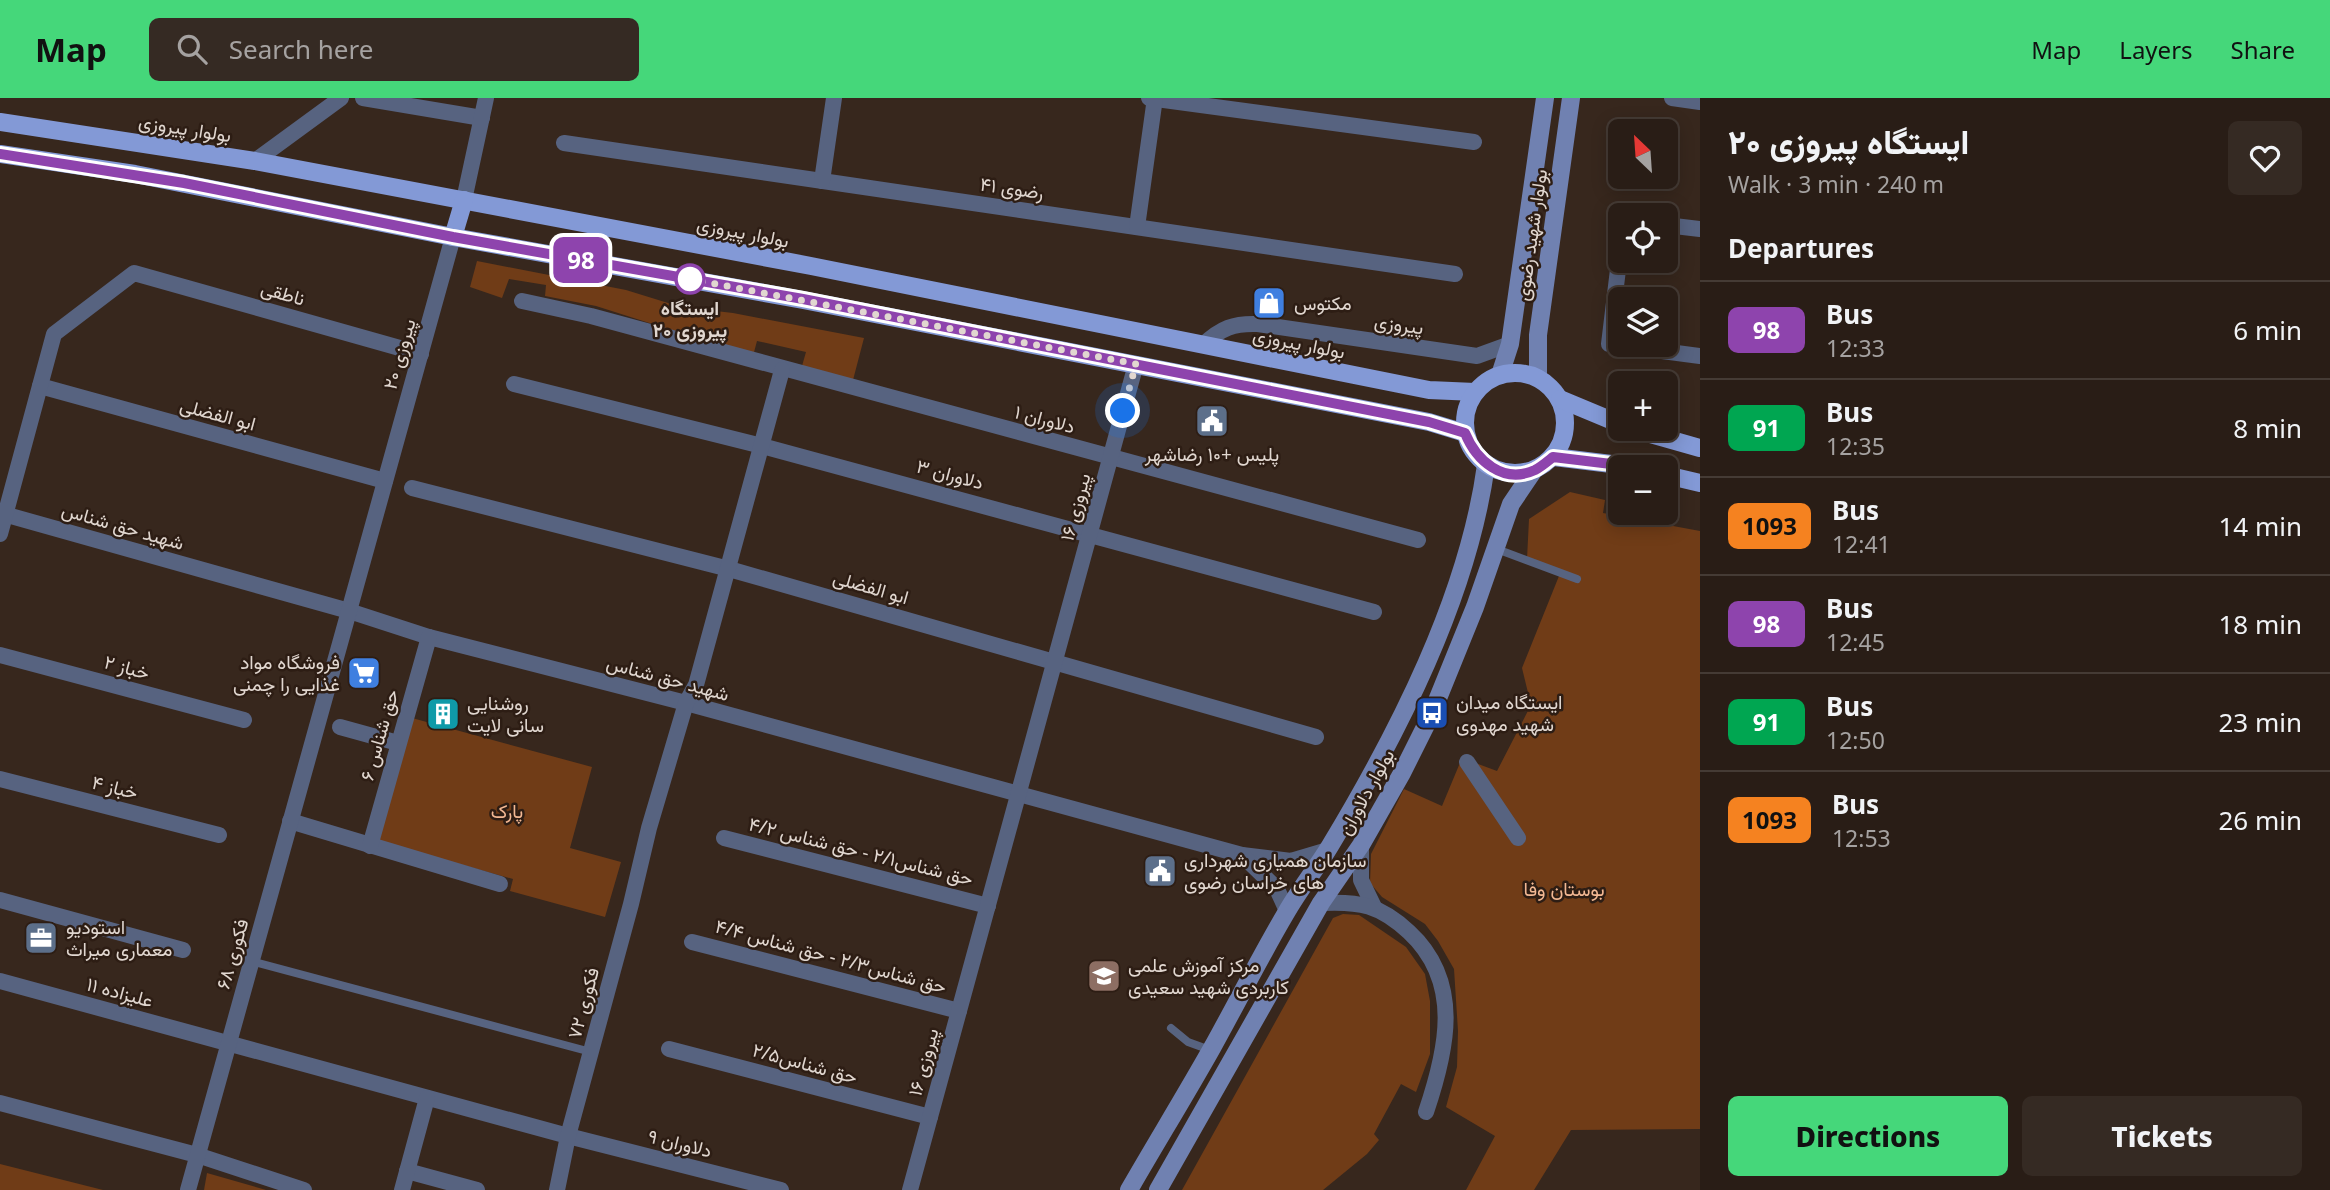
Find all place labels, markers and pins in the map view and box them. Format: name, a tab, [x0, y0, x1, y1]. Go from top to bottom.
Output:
marker: ایستگاه پیروزی ۲۰	[675, 264, 705, 294]
shop icon: مکتوس	[1250, 284, 1288, 322]
place label: مکتوس	[1294, 290, 1352, 316]
place label: ایستگاه پیروزی ۲۰	[653, 295, 727, 344]
public building icon: پلیس +۱۰ رضاشهر	[1193, 402, 1231, 440]
place label: پلیس +۱۰ رضاشهر	[1144, 441, 1279, 468]
place label: فروشگاه مواد غذایی را چمنی	[233, 649, 340, 698]
supermarket icon: فروشگاه مواد غذایی را چمنی	[345, 654, 383, 692]
place label: ایستگاه میدان شهید مهدوی	[1456, 689, 1563, 737]
place label: روشنایی سانی لایت	[467, 690, 544, 738]
bus stop icon: ایستگاه میدان شهید مهدوی	[1413, 694, 1451, 732]
building icon: روشنایی سانی لایت	[424, 695, 462, 733]
place label: سازمان همیاری شهرداری های خراسان رضوی	[1184, 847, 1366, 895]
public building icon: سازمان همیاری شهرداری های خراسان رضوی	[1141, 852, 1179, 890]
place label: استودیو معماری میراث	[66, 914, 172, 962]
office icon: استودیو معماری میراث	[22, 919, 60, 957]
place label: مرکز آموزش علمی کاربردی شهید سعیدی	[1128, 952, 1289, 1000]
school or university icon: مرکز آموزش علمی کاربردی شهید سعیدی	[1085, 957, 1123, 995]

